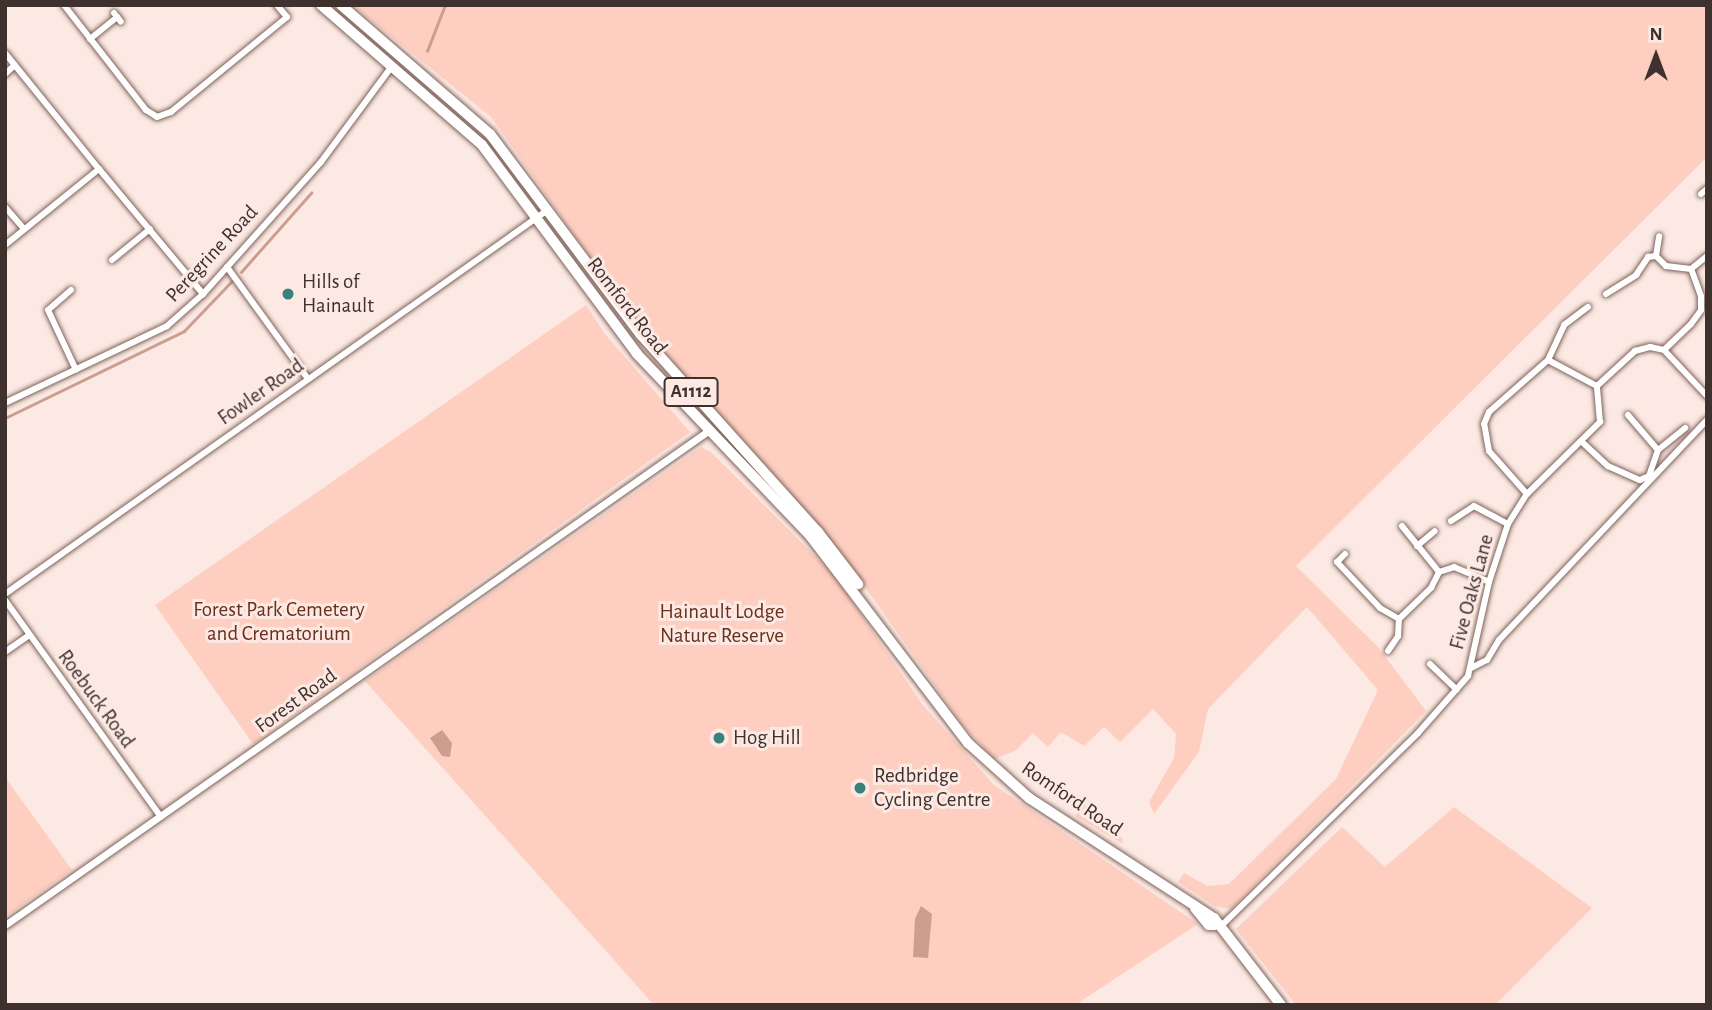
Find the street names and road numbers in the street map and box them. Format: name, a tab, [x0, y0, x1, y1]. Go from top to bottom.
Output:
street label: Peregrine Road	[161, 200, 263, 308]
street label: Romford Road	[581, 252, 673, 360]
street label: Fowler Road	[213, 353, 309, 431]
road number: A1112	[663, 376, 719, 408]
street label: Five Oaks Lane	[1444, 532, 1500, 652]
street label: Roebuck Road	[52, 645, 140, 753]
street label: Forest Road	[250, 663, 342, 739]
street label: Romford Road	[1017, 756, 1127, 842]

